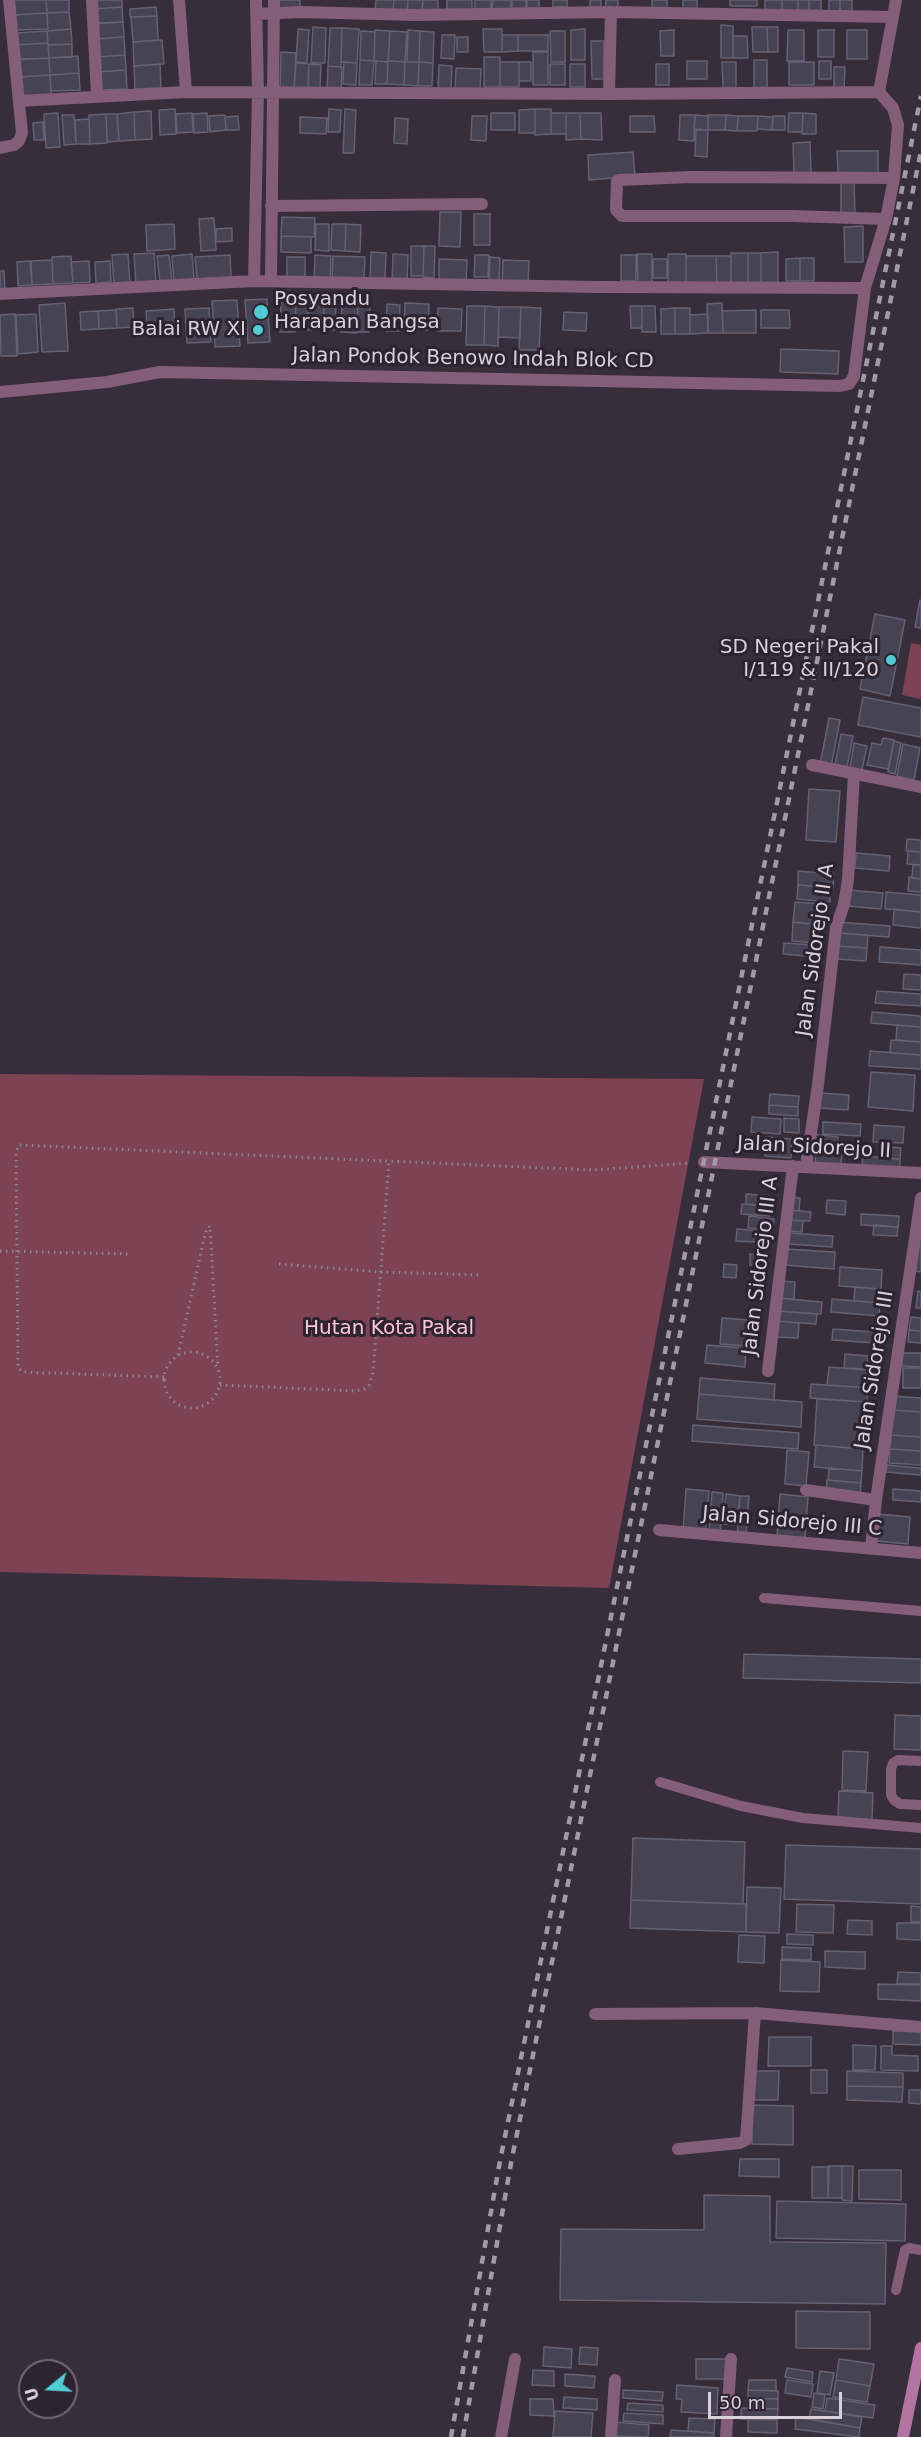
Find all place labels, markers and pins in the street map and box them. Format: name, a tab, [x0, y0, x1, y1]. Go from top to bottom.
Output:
place label: Posyandu Harapan Bangsa	[274, 288, 440, 335]
marker: Posyandu Harapan Bangsa	[252, 303, 270, 321]
place label: Balai RW XI	[131, 318, 246, 342]
marker: Balai RW XI	[251, 323, 265, 337]
place label: SD Negeri Pakal I/119 & II/120	[720, 636, 879, 683]
marker: SD Negeri Pakal I/119 & II/120	[884, 653, 898, 667]

